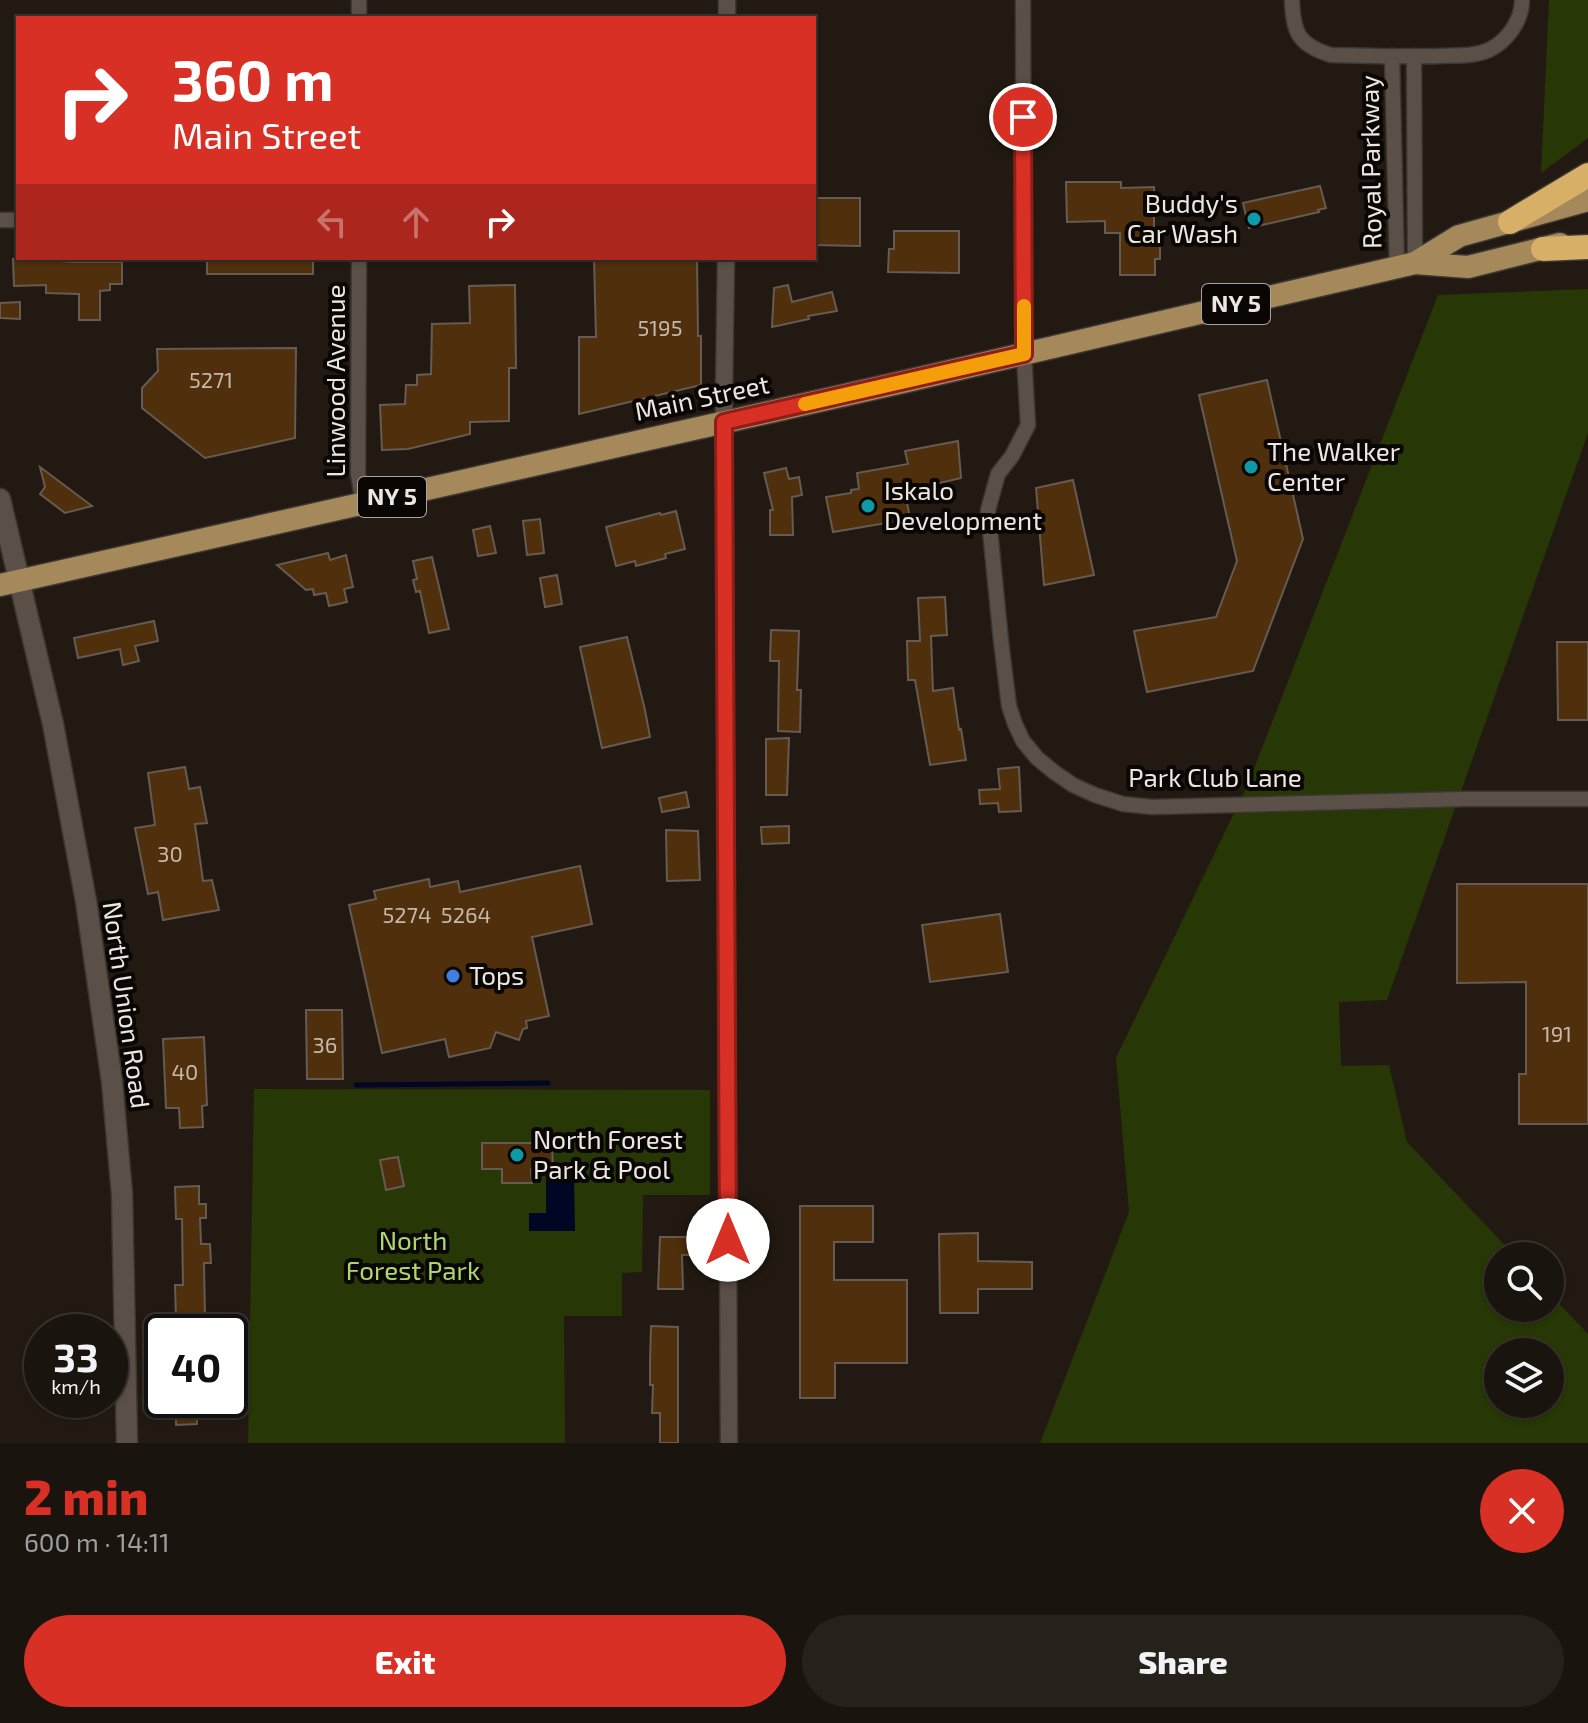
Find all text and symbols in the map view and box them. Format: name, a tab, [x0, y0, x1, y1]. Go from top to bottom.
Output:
text: 360 m	[172, 45, 334, 112]
icon: right	[40, 48, 144, 152]
street label: Royal Parkway	[1352, 75, 1387, 249]
pin	[989, 83, 1057, 151]
icon: arrive	[1001, 95, 1045, 139]
text: Main Street	[172, 113, 361, 156]
place label: Buddy's Car Wash	[1127, 187, 1238, 248]
icon: left	[310, 200, 354, 244]
icon: ahead	[394, 200, 438, 244]
icon: right	[478, 200, 522, 244]
marker: Buddy's Car Wash	[1245, 210, 1263, 228]
road number: NY 5	[1202, 284, 1270, 324]
street label: Linwood Avenue	[319, 285, 350, 478]
house number: 5195	[638, 314, 682, 340]
house number: 5271	[189, 366, 233, 392]
street label: Main Street	[632, 367, 772, 426]
place label: The Walker Center	[1267, 435, 1400, 496]
marker: The Walker Center	[1242, 458, 1260, 476]
place label: Iskalo Development	[884, 474, 1042, 535]
road number: NY 5	[358, 477, 426, 517]
marker: Iskalo Development	[859, 497, 877, 515]
street label: Park Club Lane	[1128, 761, 1302, 792]
house number: 30	[157, 840, 183, 866]
street label: North Union Road	[98, 899, 157, 1110]
house number: 5274	[383, 901, 431, 927]
house number: 5264	[441, 901, 491, 927]
place label: Tops	[469, 959, 524, 990]
marker: Tops	[444, 967, 462, 985]
house number: 191	[1542, 1020, 1572, 1046]
house number: 36	[313, 1031, 337, 1057]
house number: 40	[172, 1058, 198, 1084]
place label: North Forest Park & Pool	[533, 1123, 683, 1184]
marker: North Forest Park & Pool	[508, 1146, 526, 1164]
position arrow	[686, 1198, 770, 1282]
park label: North Forest Park	[346, 1224, 480, 1285]
map controls	[1484, 1242, 1564, 1418]
button: search	[1484, 1242, 1564, 1322]
speed limit sign: 40	[144, 1314, 248, 1418]
text: 33	[53, 1332, 99, 1380]
button: layers	[1484, 1338, 1564, 1418]
text: km/h	[51, 1374, 101, 1398]
text: 2 min	[24, 1467, 148, 1525]
button: close	[1480, 1469, 1564, 1553]
text: 600 m · 14:11	[24, 1526, 170, 1557]
button: Exit	[24, 1615, 786, 1707]
button: Share	[802, 1615, 1564, 1707]

